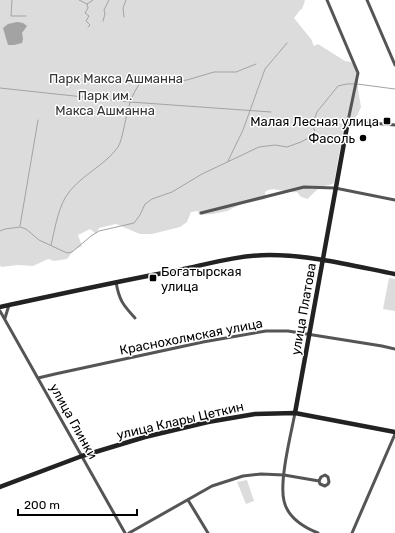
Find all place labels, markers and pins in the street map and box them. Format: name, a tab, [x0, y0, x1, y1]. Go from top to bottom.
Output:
place label: Малая Лесная улица	[250, 114, 379, 129]
marker: Малая Лесная улица	[382, 116, 392, 126]
place label: Фасоль	[308, 131, 355, 146]
marker: Фасоль	[358, 133, 368, 143]
place label: Богатырская улица	[161, 264, 242, 294]
marker: Богатырская улица	[148, 273, 158, 283]

